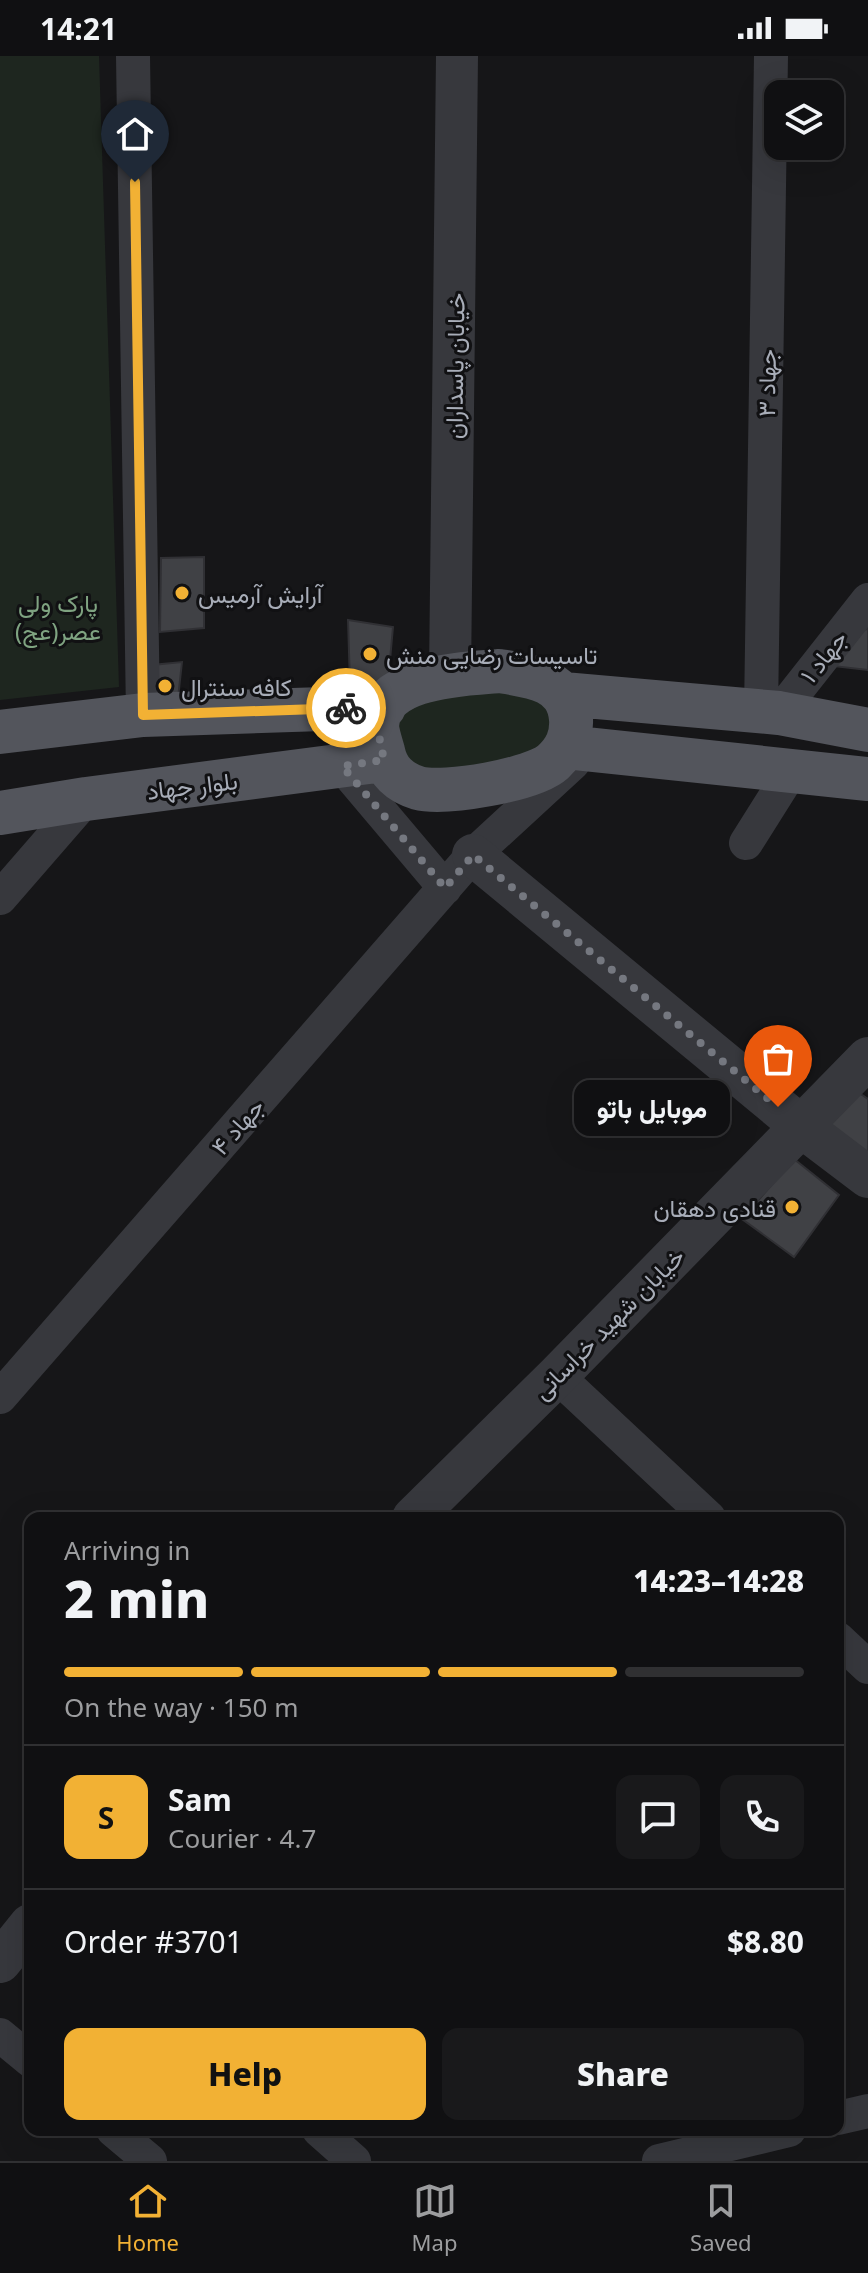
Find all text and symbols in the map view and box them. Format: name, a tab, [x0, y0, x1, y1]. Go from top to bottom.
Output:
text: 14:21	[40, 8, 117, 49]
map controls	[764, 80, 844, 160]
button: layers	[764, 80, 844, 160]
pin	[101, 100, 169, 182]
icon: home	[113, 112, 157, 156]
street label: خیابان پاسداران	[436, 293, 473, 439]
street label: جهاد ۳	[749, 349, 783, 417]
place label: آرایش آرمیس	[198, 577, 325, 610]
marker: آرایش آرمیس	[173, 584, 191, 602]
park label: پارک ولی عصر(عج)	[15, 586, 101, 649]
street label: جهاد ۱	[792, 623, 854, 689]
place label: تاسیسات رضایی منش	[386, 638, 598, 671]
marker: تاسیسات رضایی منش	[361, 645, 379, 663]
courier	[306, 668, 386, 748]
place label: کافه سنترال	[181, 670, 292, 703]
marker: کافه سنترال	[156, 677, 174, 695]
icon: bike	[324, 686, 368, 730]
street label: بلوار جهاد	[145, 763, 239, 807]
pin	[744, 1025, 812, 1107]
icon: bag	[756, 1037, 800, 1081]
callout: موبایل باتو	[574, 1079, 730, 1135]
street label: جهاد ۴	[203, 1090, 271, 1162]
text: موبایل باتو	[597, 1090, 707, 1126]
place label: قنادی دهقان	[653, 1191, 776, 1224]
marker: قنادی دهقان	[783, 1198, 801, 1216]
street label: خیابان شهید خراسانی	[525, 1240, 691, 1406]
text: Arriving in	[64, 1532, 190, 1568]
text: 14:23–14:28	[633, 1560, 804, 1601]
text: 2 min	[64, 1562, 209, 1633]
text: On the way · 150 m	[64, 1689, 298, 1725]
button: chat	[616, 1775, 700, 1859]
button: phone	[720, 1775, 804, 1859]
text: Sam	[168, 1779, 232, 1820]
text: S	[98, 1797, 114, 1838]
text: Courier · 4.7	[168, 1820, 316, 1856]
text: Order #3701	[64, 1921, 243, 1962]
text: $8.80	[727, 1921, 804, 1962]
button: Help	[64, 2028, 426, 2120]
button: Share	[442, 2028, 804, 2120]
tab: Home	[116, 2179, 179, 2257]
tab: Map	[412, 2179, 457, 2257]
tab: Saved	[690, 2179, 752, 2257]

